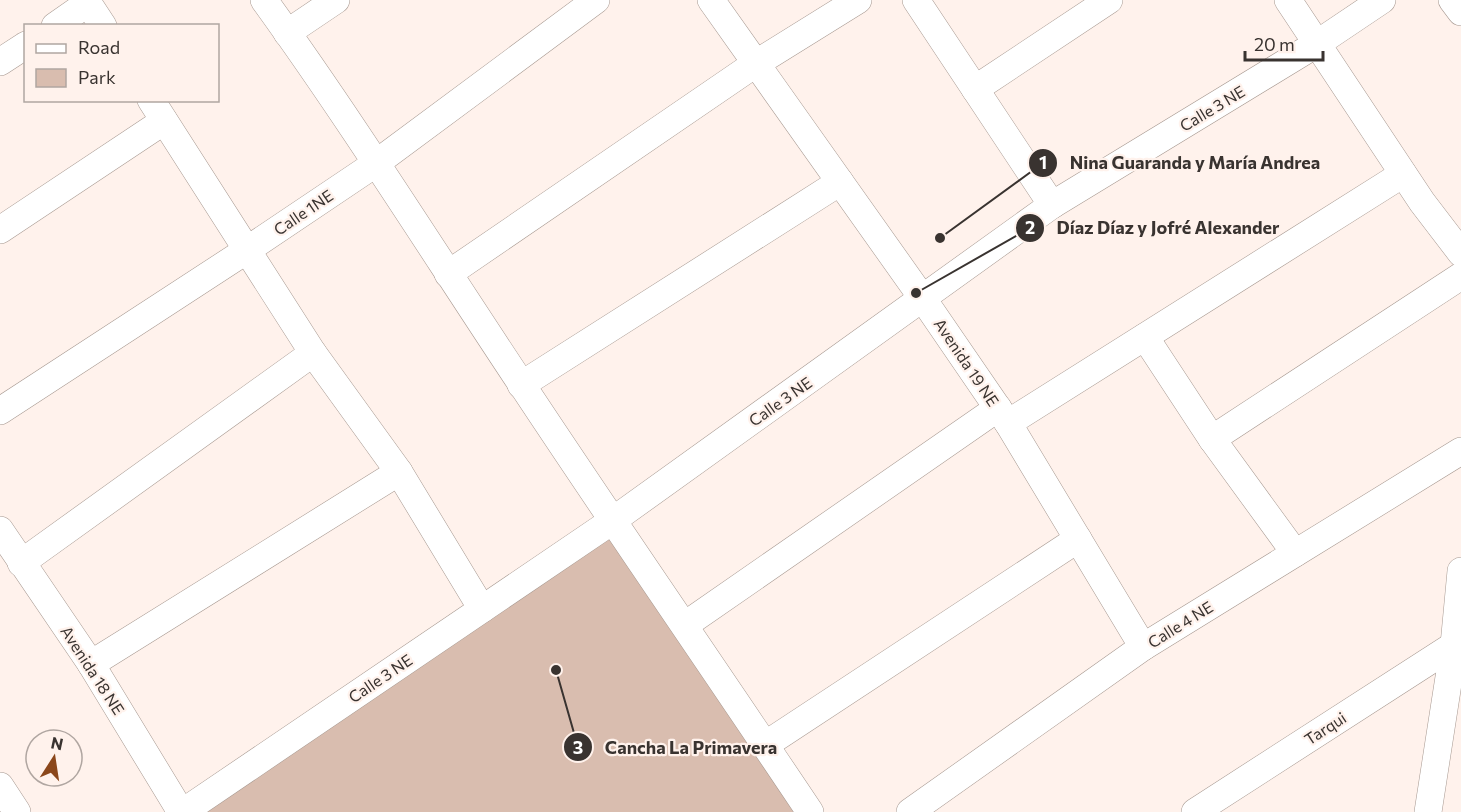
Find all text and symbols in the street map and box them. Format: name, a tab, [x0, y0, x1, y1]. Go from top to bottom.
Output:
legend	[24, 24, 219, 102]
scale bar	[1245, 24, 1323, 62]
text: 20 m	[1254, 33, 1295, 55]
text: Road	[78, 36, 120, 58]
text: Park	[78, 66, 116, 88]
street label: Calle 3 NE	[1176, 81, 1248, 135]
callout: Nina Guaranda y María Andrea	[1028, 145, 1332, 181]
text: 1	[1039, 151, 1047, 173]
text: Nina Guaranda y María Andrea	[1070, 151, 1320, 173]
street label: Calle 1NE	[270, 185, 336, 239]
callout: Díaz Díaz y Jofré Alexander	[1015, 210, 1292, 246]
text: 2	[1025, 216, 1035, 238]
text: Díaz Díaz y Jofré Alexander	[1057, 216, 1280, 238]
street label: Avenida 19 NE	[931, 314, 1003, 410]
street label: Calle 3 NE	[745, 372, 815, 430]
street label: Calle 4 NE	[1144, 597, 1216, 651]
street label: Avenida 18 NE	[57, 622, 129, 718]
street label: Calle 3 NE	[345, 650, 415, 706]
street label: Tarqui	[1301, 708, 1349, 748]
north arrow	[24, 728, 84, 788]
callout: Cancha La Primavera	[563, 729, 789, 765]
text: N	[49, 732, 65, 753]
text: 3	[573, 736, 583, 758]
text: Cancha La Primavera	[605, 736, 777, 758]

